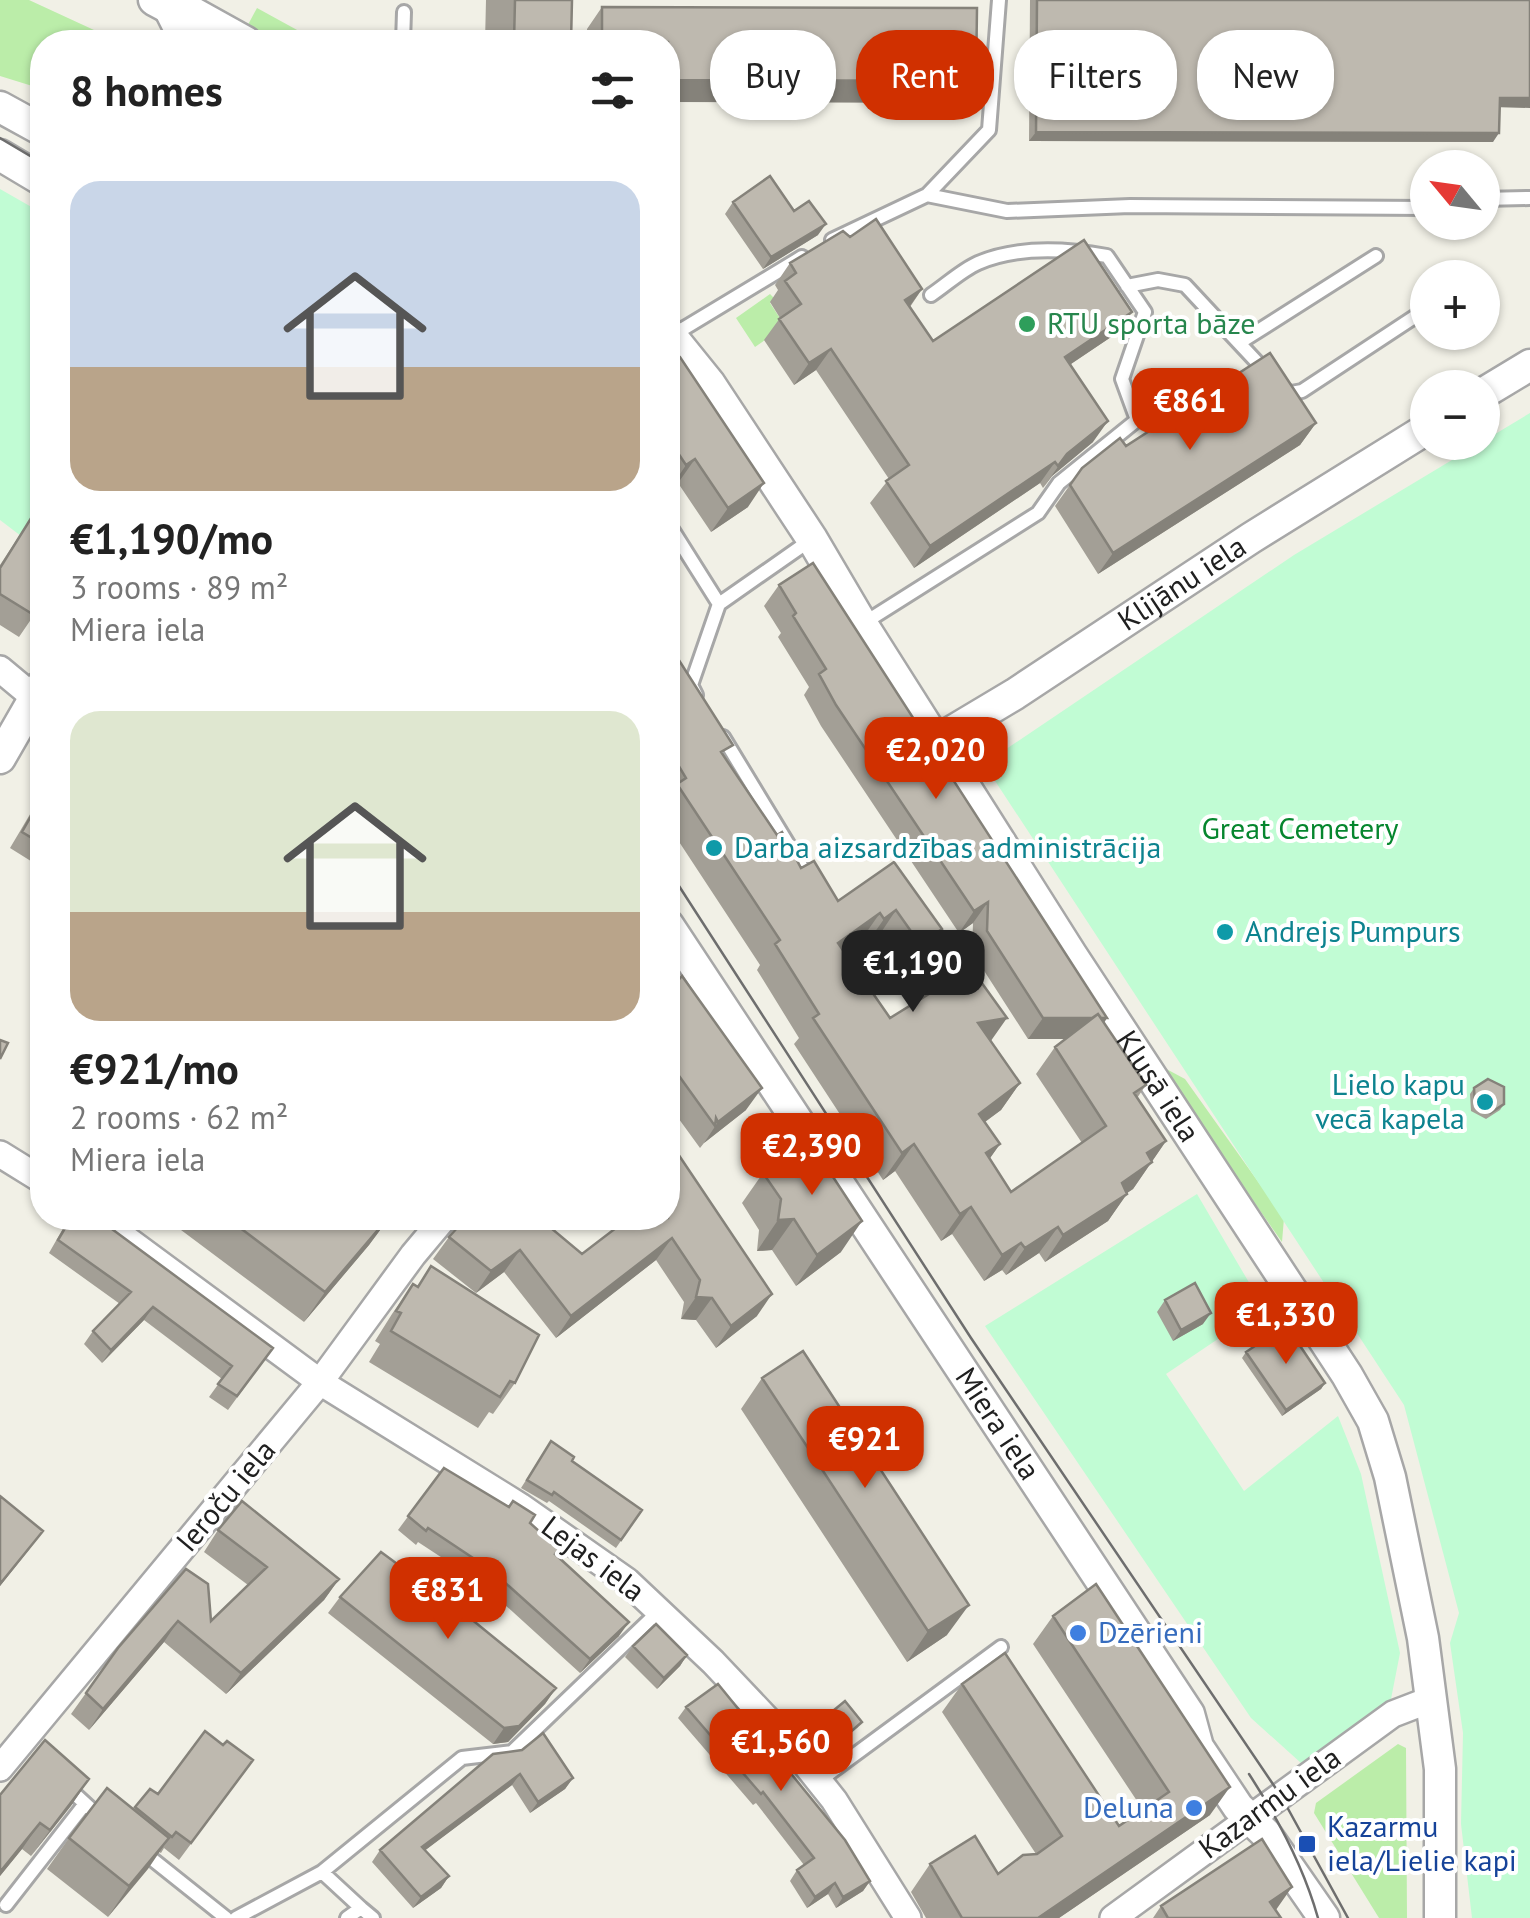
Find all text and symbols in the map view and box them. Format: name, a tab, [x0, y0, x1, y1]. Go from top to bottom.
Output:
chip: Buy	[710, 30, 836, 120]
chip: Rent	[856, 30, 994, 120]
chip: Filters	[1014, 30, 1177, 120]
chip: New	[1197, 30, 1334, 120]
text: 8 homes	[70, 63, 223, 118]
icon: filters	[585, 63, 640, 118]
north arrow	[1410, 150, 1500, 240]
map controls	[1410, 150, 1500, 460]
icon: home	[265, 246, 445, 426]
button: +	[1410, 260, 1500, 350]
place label: RTU sporta bāze	[1047, 303, 1256, 342]
marker: RTU sporta bāze	[1016, 313, 1038, 335]
pin: €861	[1131, 368, 1249, 453]
button: −	[1410, 370, 1500, 460]
text: €861	[1154, 379, 1226, 421]
text: €1,190/mo	[70, 511, 273, 566]
street label: Klijānu iela	[1110, 526, 1253, 639]
text: 3 rooms · 89 m²	[70, 566, 288, 608]
text: Miera iela	[70, 608, 206, 650]
pin: €2,020	[855, 717, 1017, 802]
text: €2,020	[887, 728, 985, 770]
icon: home	[265, 776, 445, 956]
park label: Great Cemetery	[1201, 808, 1399, 847]
place label: Darba aizsardzības administrācija	[734, 827, 1161, 866]
marker: Darba aizsardzības administrācija	[703, 837, 725, 859]
place label: Andrejs Pumpurs	[1245, 911, 1461, 950]
marker: Andrejs Pumpurs	[1214, 921, 1236, 943]
pin: €1,190	[832, 930, 994, 1015]
text: €1,190	[864, 941, 962, 983]
street label: Klusā iela	[1108, 1022, 1210, 1149]
text: €921/mo	[70, 1041, 239, 1096]
place label: Lielo kapu vecā kapela	[1315, 1064, 1465, 1137]
marker: Lielo kapu vecā kapela	[1474, 1091, 1496, 1113]
text: 2 rooms · 62 m²	[70, 1096, 288, 1138]
pin: €2,390	[731, 1113, 893, 1198]
text: €2,390	[763, 1124, 861, 1166]
text: Miera iela	[70, 1138, 206, 1180]
pin: €1,330	[1205, 1282, 1367, 1367]
text: €1,330	[1237, 1293, 1335, 1335]
street label: Miera iela	[947, 1359, 1050, 1487]
pin: €921	[806, 1406, 924, 1491]
text: €921	[829, 1417, 901, 1459]
street label: Ieroču iela	[167, 1431, 283, 1559]
street label: Lejas iela	[534, 1506, 653, 1609]
pin: €831	[389, 1557, 507, 1642]
text: €831	[412, 1568, 484, 1610]
place label: Dzērieni	[1098, 1612, 1203, 1651]
marker: Dzērieni	[1067, 1622, 1089, 1644]
pin: €1,560	[700, 1709, 862, 1794]
text: €1,560	[732, 1720, 830, 1762]
street label: Kazarmu iela	[1190, 1737, 1348, 1866]
place label: Deluna	[1083, 1787, 1174, 1826]
marker: Deluna	[1183, 1797, 1205, 1819]
place label: Kazarmu iela/Lielie kapi	[1327, 1806, 1517, 1879]
marker: Kazarmu iela/Lielie kapi	[1296, 1833, 1318, 1855]

